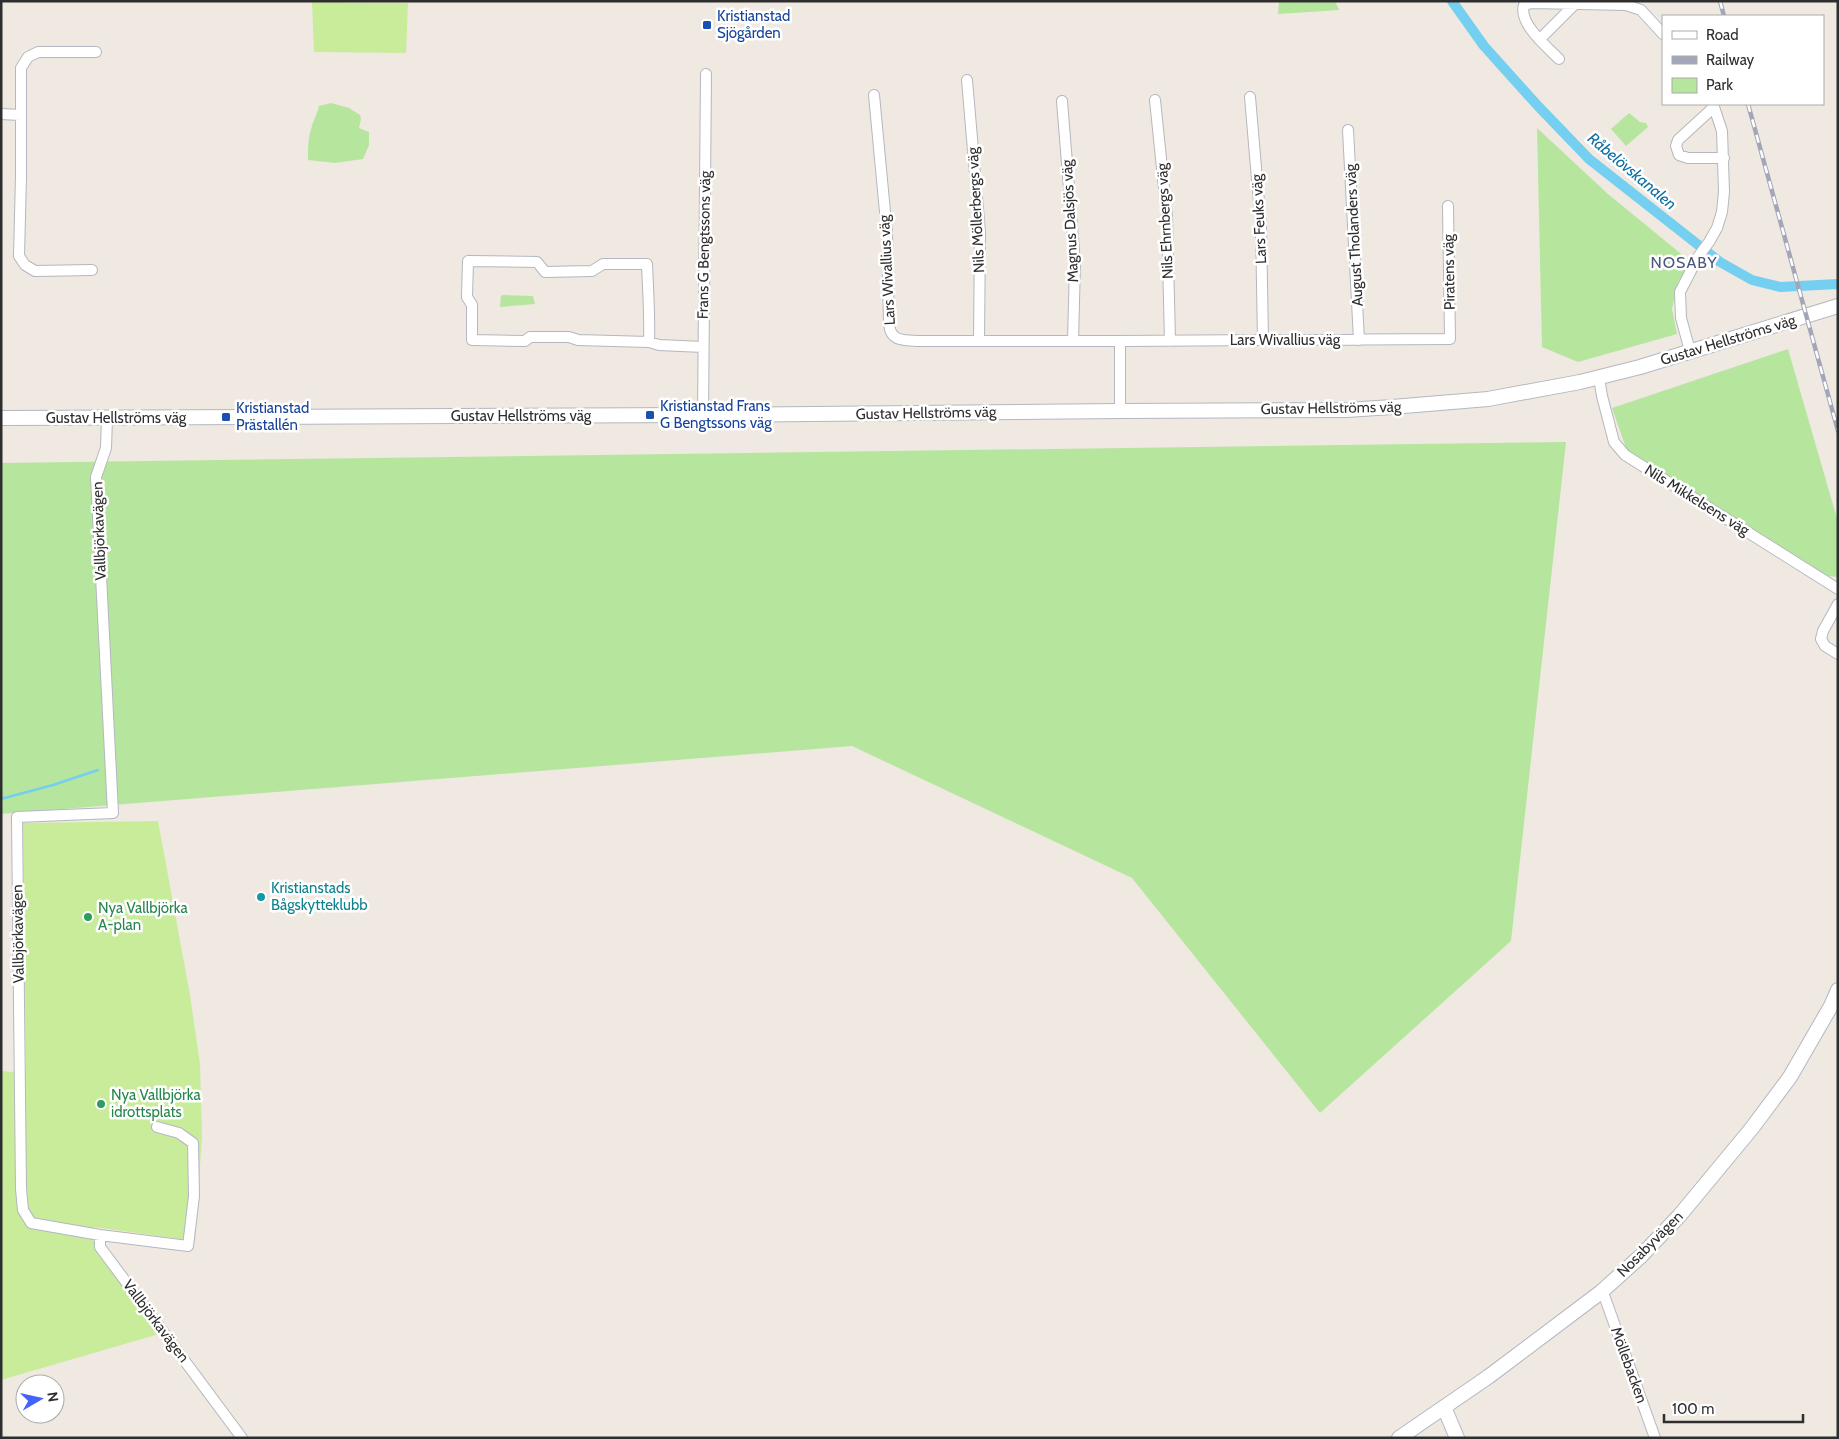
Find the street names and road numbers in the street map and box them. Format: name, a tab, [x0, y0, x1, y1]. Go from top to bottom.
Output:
street label: Nils Möllerbergs väg	[964, 146, 988, 273]
street label: Magnus Dalsjös väg	[1058, 158, 1082, 283]
street label: Nils Ehrnbergs väg	[1153, 162, 1177, 279]
street label: August Tholanders väg	[1341, 163, 1367, 307]
street label: Frans G Bengtssons väg	[694, 170, 714, 319]
street label: Lars Feuks väg	[1248, 173, 1270, 264]
street label: Lars Wivallius väg	[875, 214, 899, 326]
street label: Piratens väg	[1439, 233, 1459, 310]
street label: Gustav Hellströms väg	[1658, 311, 1798, 369]
street label: Lars Wivallius väg	[1230, 331, 1341, 349]
street label: Gustav Hellströms väg	[1261, 398, 1402, 418]
street label: Gustav Hellströms väg	[856, 403, 997, 423]
street label: Gustav Hellströms väg	[451, 407, 592, 425]
street label: Gustav Hellströms väg	[46, 409, 187, 427]
street label: Nils Mikkelsens väg	[1641, 461, 1753, 540]
street label: Vallbjörkavägen	[88, 481, 110, 581]
street label: Vallbjörkavägen	[8, 884, 28, 984]
street label: Nosabyvägen	[1613, 1207, 1687, 1281]
street label: Vallbjörkavägen	[119, 1276, 193, 1366]
street label: Möllebacken	[1607, 1324, 1651, 1406]

